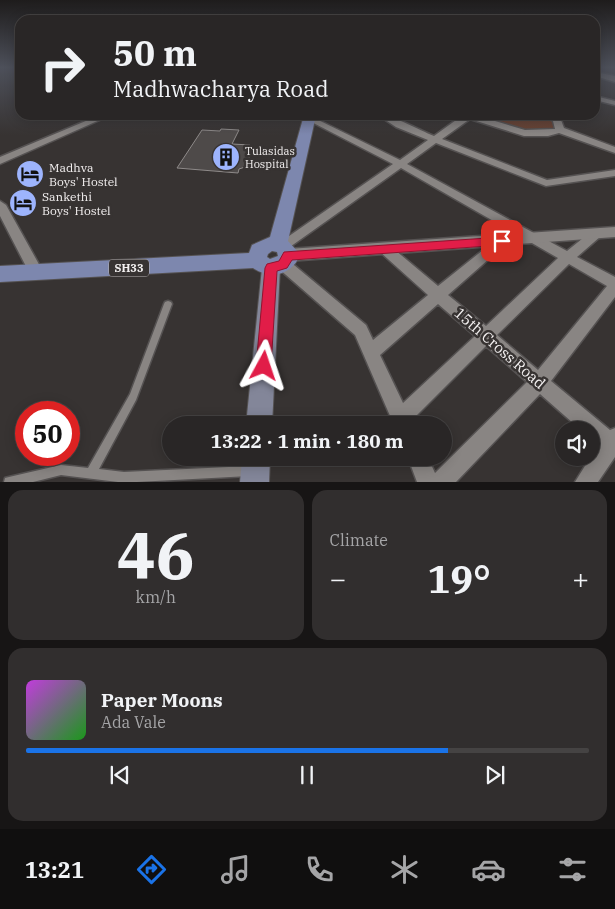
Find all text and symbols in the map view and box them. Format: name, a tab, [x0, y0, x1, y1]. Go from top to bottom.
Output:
text: 50 m	[113, 30, 197, 76]
icon: right	[30, 35, 95, 100]
text: Madhwacharya Road	[113, 74, 329, 103]
building icon: Tulasidas Hospital	[211, 142, 241, 172]
place label: Tulasidas Hospital	[245, 144, 295, 171]
hotel icon: Madhva Boys' Hostel	[15, 159, 45, 189]
place label: Madhva Boys' Hostel	[49, 160, 118, 189]
hotel icon: Sankethi Boys' Hostel	[8, 188, 38, 218]
place label: Sankethi Boys' Hostel	[42, 189, 111, 218]
pin	[481, 220, 523, 262]
icon: arrive	[488, 227, 516, 255]
road number: SH33	[109, 260, 149, 276]
street label: 15th Cross Road	[451, 303, 549, 393]
position arrow	[237, 339, 289, 391]
speed limit sign: 50	[15, 401, 80, 466]
map controls	[555, 421, 600, 466]
button: sound	[555, 421, 600, 466]
text: 13:22 · 1 min · 180 m	[211, 429, 403, 453]
text: 46	[117, 512, 195, 597]
text: Climate	[330, 530, 388, 550]
text: 19°	[428, 554, 491, 603]
text: −	[330, 560, 346, 597]
text: +	[572, 560, 589, 597]
text: km/h	[136, 587, 176, 607]
text: Paper Moons	[101, 688, 223, 712]
text: Ada Vale	[101, 712, 166, 732]
icon: previous	[106, 761, 134, 789]
icon: pause	[293, 761, 321, 789]
icon: next	[481, 761, 509, 789]
icon: directions	[134, 852, 169, 887]
icon: music	[218, 852, 253, 887]
icon: phone	[302, 852, 337, 887]
icon: climate	[387, 852, 422, 887]
icon: car	[471, 852, 506, 887]
icon: filters	[555, 852, 590, 887]
text: 13:21	[25, 855, 84, 884]

